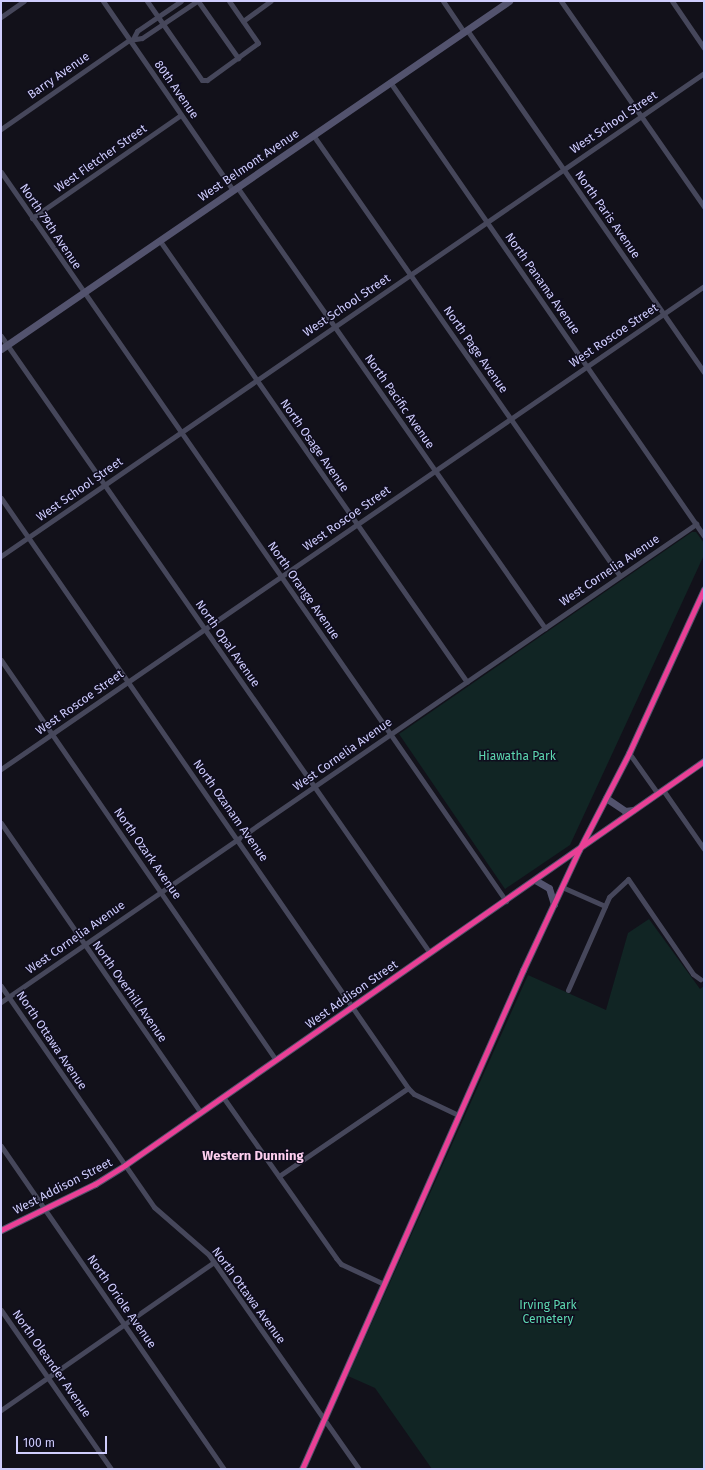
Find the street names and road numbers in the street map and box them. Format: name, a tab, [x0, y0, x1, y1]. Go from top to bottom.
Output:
street label: Barry Avenue	[25, 49, 93, 103]
street label: 80th Avenue	[151, 58, 201, 122]
street label: West School Street	[568, 89, 660, 157]
street label: West Fletcher Street	[52, 122, 150, 196]
street label: West Belmont Avenue	[196, 127, 302, 205]
street label: North Paris Avenue	[571, 168, 643, 262]
street label: North 79th Avenue	[16, 181, 84, 273]
street label: North Panama Avenue	[502, 230, 582, 338]
street label: West School Street	[301, 272, 393, 340]
street label: West Roscoe Street	[567, 301, 661, 371]
street label: North Page Avenue	[440, 304, 510, 396]
street label: North Pacific Avenue	[361, 352, 437, 452]
street label: North Osage Avenue	[277, 397, 351, 495]
street label: West School Street	[34, 455, 126, 525]
street label: West Roscoe Street	[300, 483, 394, 555]
street label: West Cornelia Avenue	[557, 532, 663, 610]
street label: North Orange Avenue	[264, 539, 342, 643]
street label: North Opal Avenue	[192, 598, 262, 690]
street label: West Roscoe Street	[33, 667, 127, 739]
street label: West Cornelia Avenue	[291, 715, 395, 795]
street label: North Ozanam Avenue	[189, 757, 271, 865]
street label: North Ozark Avenue	[110, 806, 184, 902]
street label: West Cornelia Avenue	[24, 898, 128, 978]
street label: North Overhill Avenue	[89, 939, 169, 1045]
street label: West Addison Street	[303, 958, 401, 1032]
street label: North Ottawa Avenue	[13, 989, 89, 1093]
street label: West Addison Street	[11, 1156, 115, 1218]
street label: North Ottawa Avenue	[208, 1245, 288, 1347]
street label: North Oriole Avenue	[83, 1253, 159, 1351]
street label: North Oleander Avenue	[9, 1308, 93, 1420]

